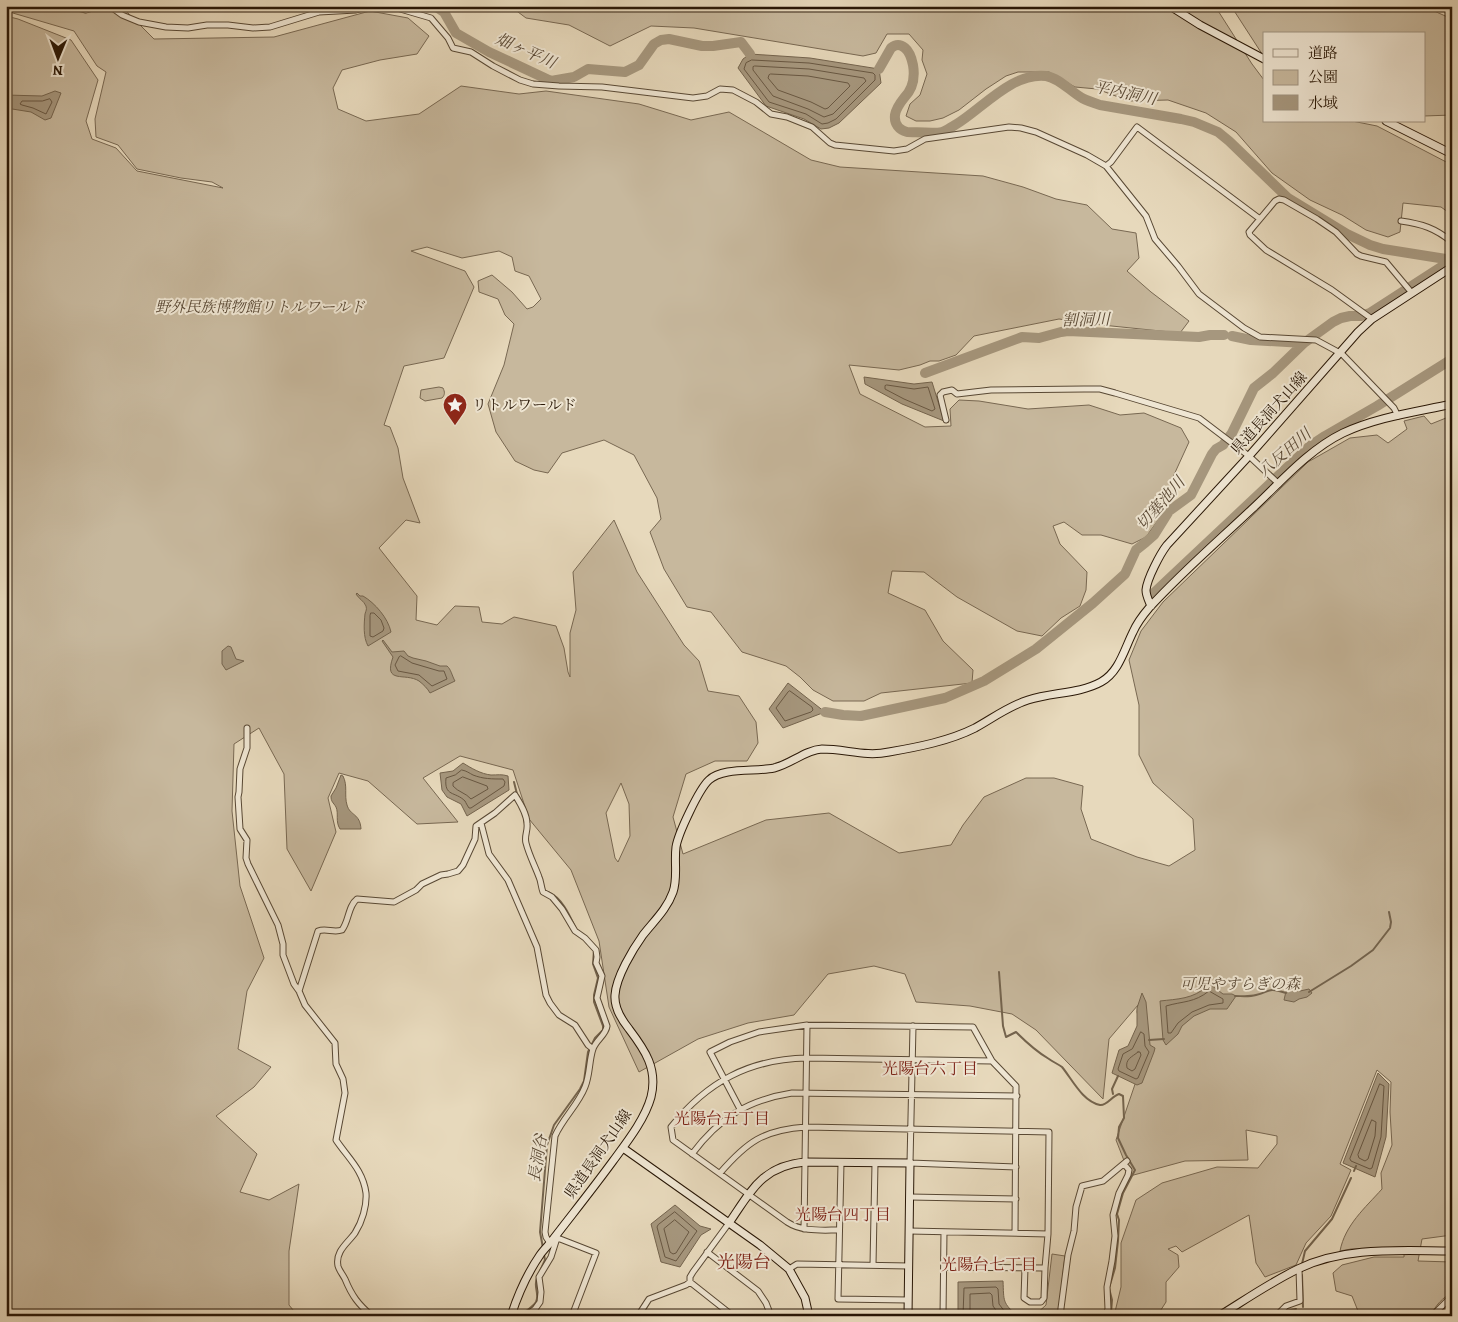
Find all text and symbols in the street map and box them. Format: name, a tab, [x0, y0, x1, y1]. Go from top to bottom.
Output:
water label: 畑ヶ平川	[492, 28, 561, 75]
north arrow	[32, 32, 82, 82]
legend	[1263, 32, 1426, 122]
text: 道路	[1308, 43, 1338, 63]
text: N	[53, 61, 63, 80]
text: 公園	[1308, 67, 1338, 87]
water label: 平内洞川	[1091, 76, 1160, 111]
text: 水域	[1308, 93, 1338, 113]
park label: 野外民族博物館リトルワールド	[155, 297, 366, 317]
water label: 割洞川	[1062, 309, 1112, 331]
street label: 県道長洞犬山線	[1226, 367, 1312, 459]
place icon: リトルワールド	[442, 392, 468, 426]
place label: リトルワールド	[472, 395, 577, 415]
water label: 八反田川	[1253, 422, 1318, 482]
water label: 切塞池川	[1131, 471, 1191, 535]
park label: 可児やすらぎの森	[1180, 974, 1302, 994]
district label: 光陽台六丁目	[882, 1058, 978, 1080]
street label: 県道長洞犬山線	[560, 1105, 636, 1203]
district label: 光陽台五丁目	[674, 1108, 770, 1130]
water label: 長洞谷	[523, 1132, 553, 1184]
district label: 光陽台四丁目	[795, 1204, 891, 1226]
district label: 光陽台	[717, 1250, 771, 1274]
district label: 光陽台七丁目	[941, 1254, 1037, 1276]

